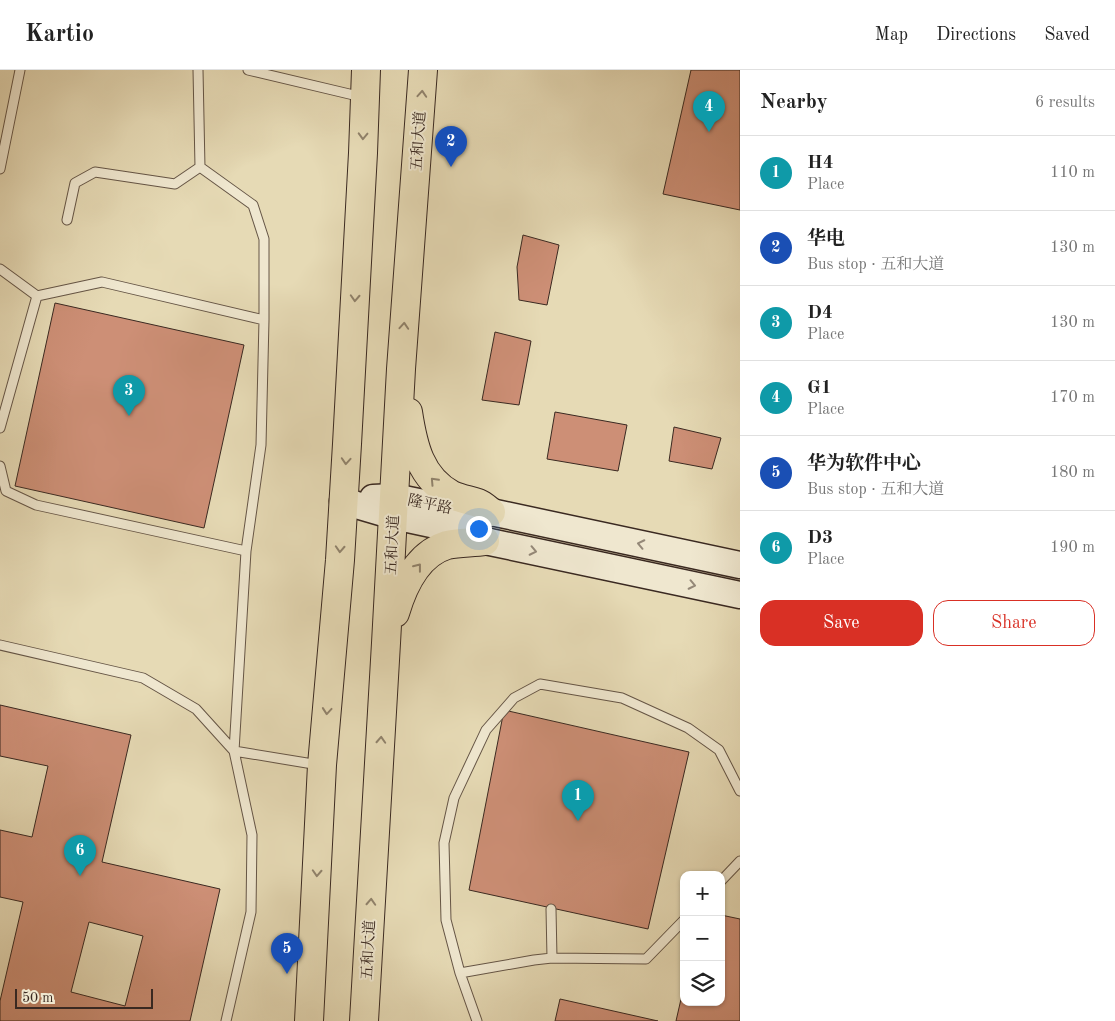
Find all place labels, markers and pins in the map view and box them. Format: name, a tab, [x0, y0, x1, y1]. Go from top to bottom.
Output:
pin: 4	[693, 91, 725, 132]
pin: 2	[435, 126, 467, 167]
pin: 3	[113, 375, 145, 416]
pin: 1	[562, 780, 594, 821]
pin: 6	[64, 835, 96, 876]
pin: 5	[271, 933, 303, 974]

